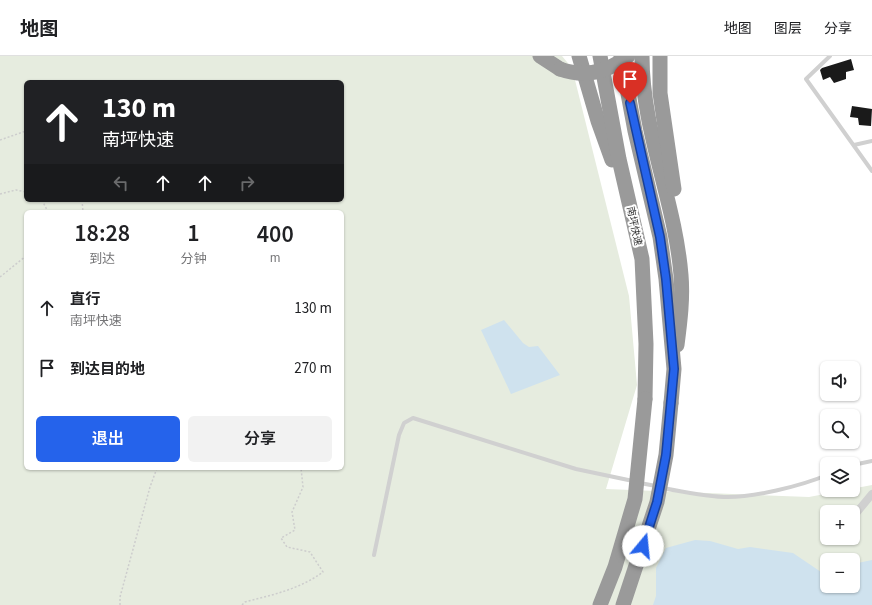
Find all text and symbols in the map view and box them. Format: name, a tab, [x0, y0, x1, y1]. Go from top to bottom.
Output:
text: 地图	[20, 16, 58, 43]
text: 地图	[724, 19, 752, 39]
text: 图层	[774, 19, 802, 39]
text: 分享	[824, 19, 852, 39]
pin	[613, 62, 647, 103]
icon: arrive	[619, 68, 641, 90]
text: 130 m	[102, 88, 176, 128]
icon: ahead	[36, 96, 88, 148]
text: 南坪快速	[102, 128, 174, 153]
icon: left	[110, 172, 132, 194]
icon: ahead	[152, 172, 174, 194]
icon: ahead	[194, 172, 216, 194]
icon: right	[236, 172, 258, 194]
street label: 南坪快速	[623, 205, 645, 247]
text: 18:28	[74, 216, 130, 251]
text: 1	[187, 216, 200, 251]
text: 400	[257, 217, 294, 252]
text: m	[270, 249, 281, 267]
text: 到达	[89, 250, 115, 268]
text: 分钟	[180, 250, 206, 268]
text: 直行	[70, 289, 100, 310]
icon: ahead	[36, 297, 58, 319]
text: 130 m	[294, 298, 332, 319]
text: 南坪快速	[70, 312, 122, 330]
icon: arrive	[36, 357, 58, 379]
text: 270 m	[294, 358, 332, 379]
text: 到达目的地	[70, 359, 145, 380]
map controls	[820, 361, 860, 593]
button: sound	[820, 361, 860, 401]
button: search	[820, 409, 860, 449]
button: 退出	[36, 416, 180, 462]
button: 分享	[188, 416, 332, 462]
button: layers	[820, 457, 860, 497]
button: +	[820, 505, 860, 545]
position arrow	[622, 525, 664, 567]
button: −	[820, 553, 860, 593]

